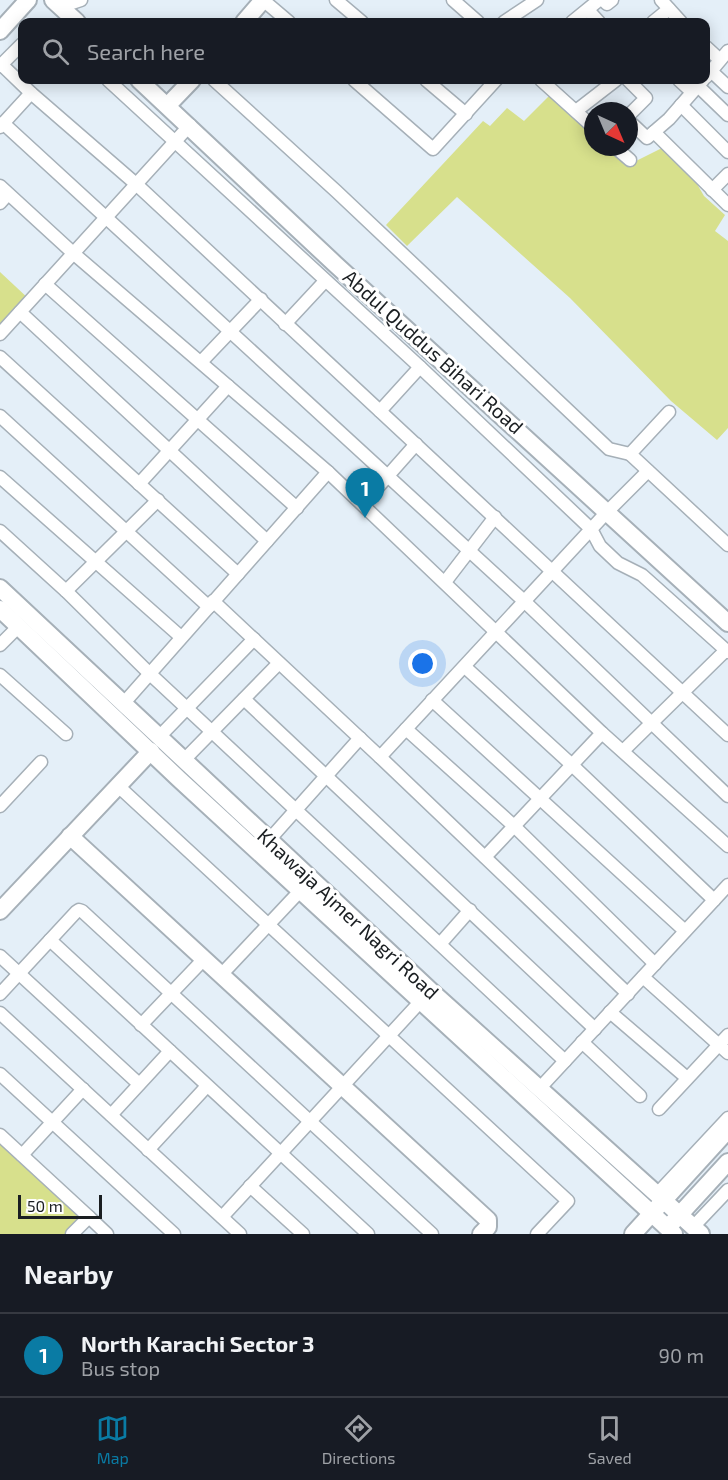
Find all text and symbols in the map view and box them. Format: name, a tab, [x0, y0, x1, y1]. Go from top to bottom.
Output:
search box	[18, 18, 710, 84]
icon: search	[39, 35, 72, 68]
text: Search here	[87, 38, 205, 64]
north arrow	[584, 102, 638, 156]
street label: Abdul Quddus Bihari Road	[339, 264, 529, 438]
pin: 1	[346, 468, 385, 518]
your location	[408, 649, 437, 678]
street label: Khawaja Ajmer Nagri Road	[253, 823, 444, 1004]
scale bar	[18, 1192, 102, 1220]
text: 50 m	[27, 1196, 63, 1215]
text: Nearby	[24, 1258, 113, 1289]
text: North Karachi Sector 3	[81, 1330, 315, 1356]
text: 1	[39, 1343, 48, 1367]
text: 90 m	[659, 1343, 704, 1367]
text: Bus stop	[81, 1356, 160, 1380]
tab: Map	[96, 1412, 129, 1467]
tab: Directions	[322, 1412, 395, 1467]
tab: Saved	[588, 1412, 632, 1467]

